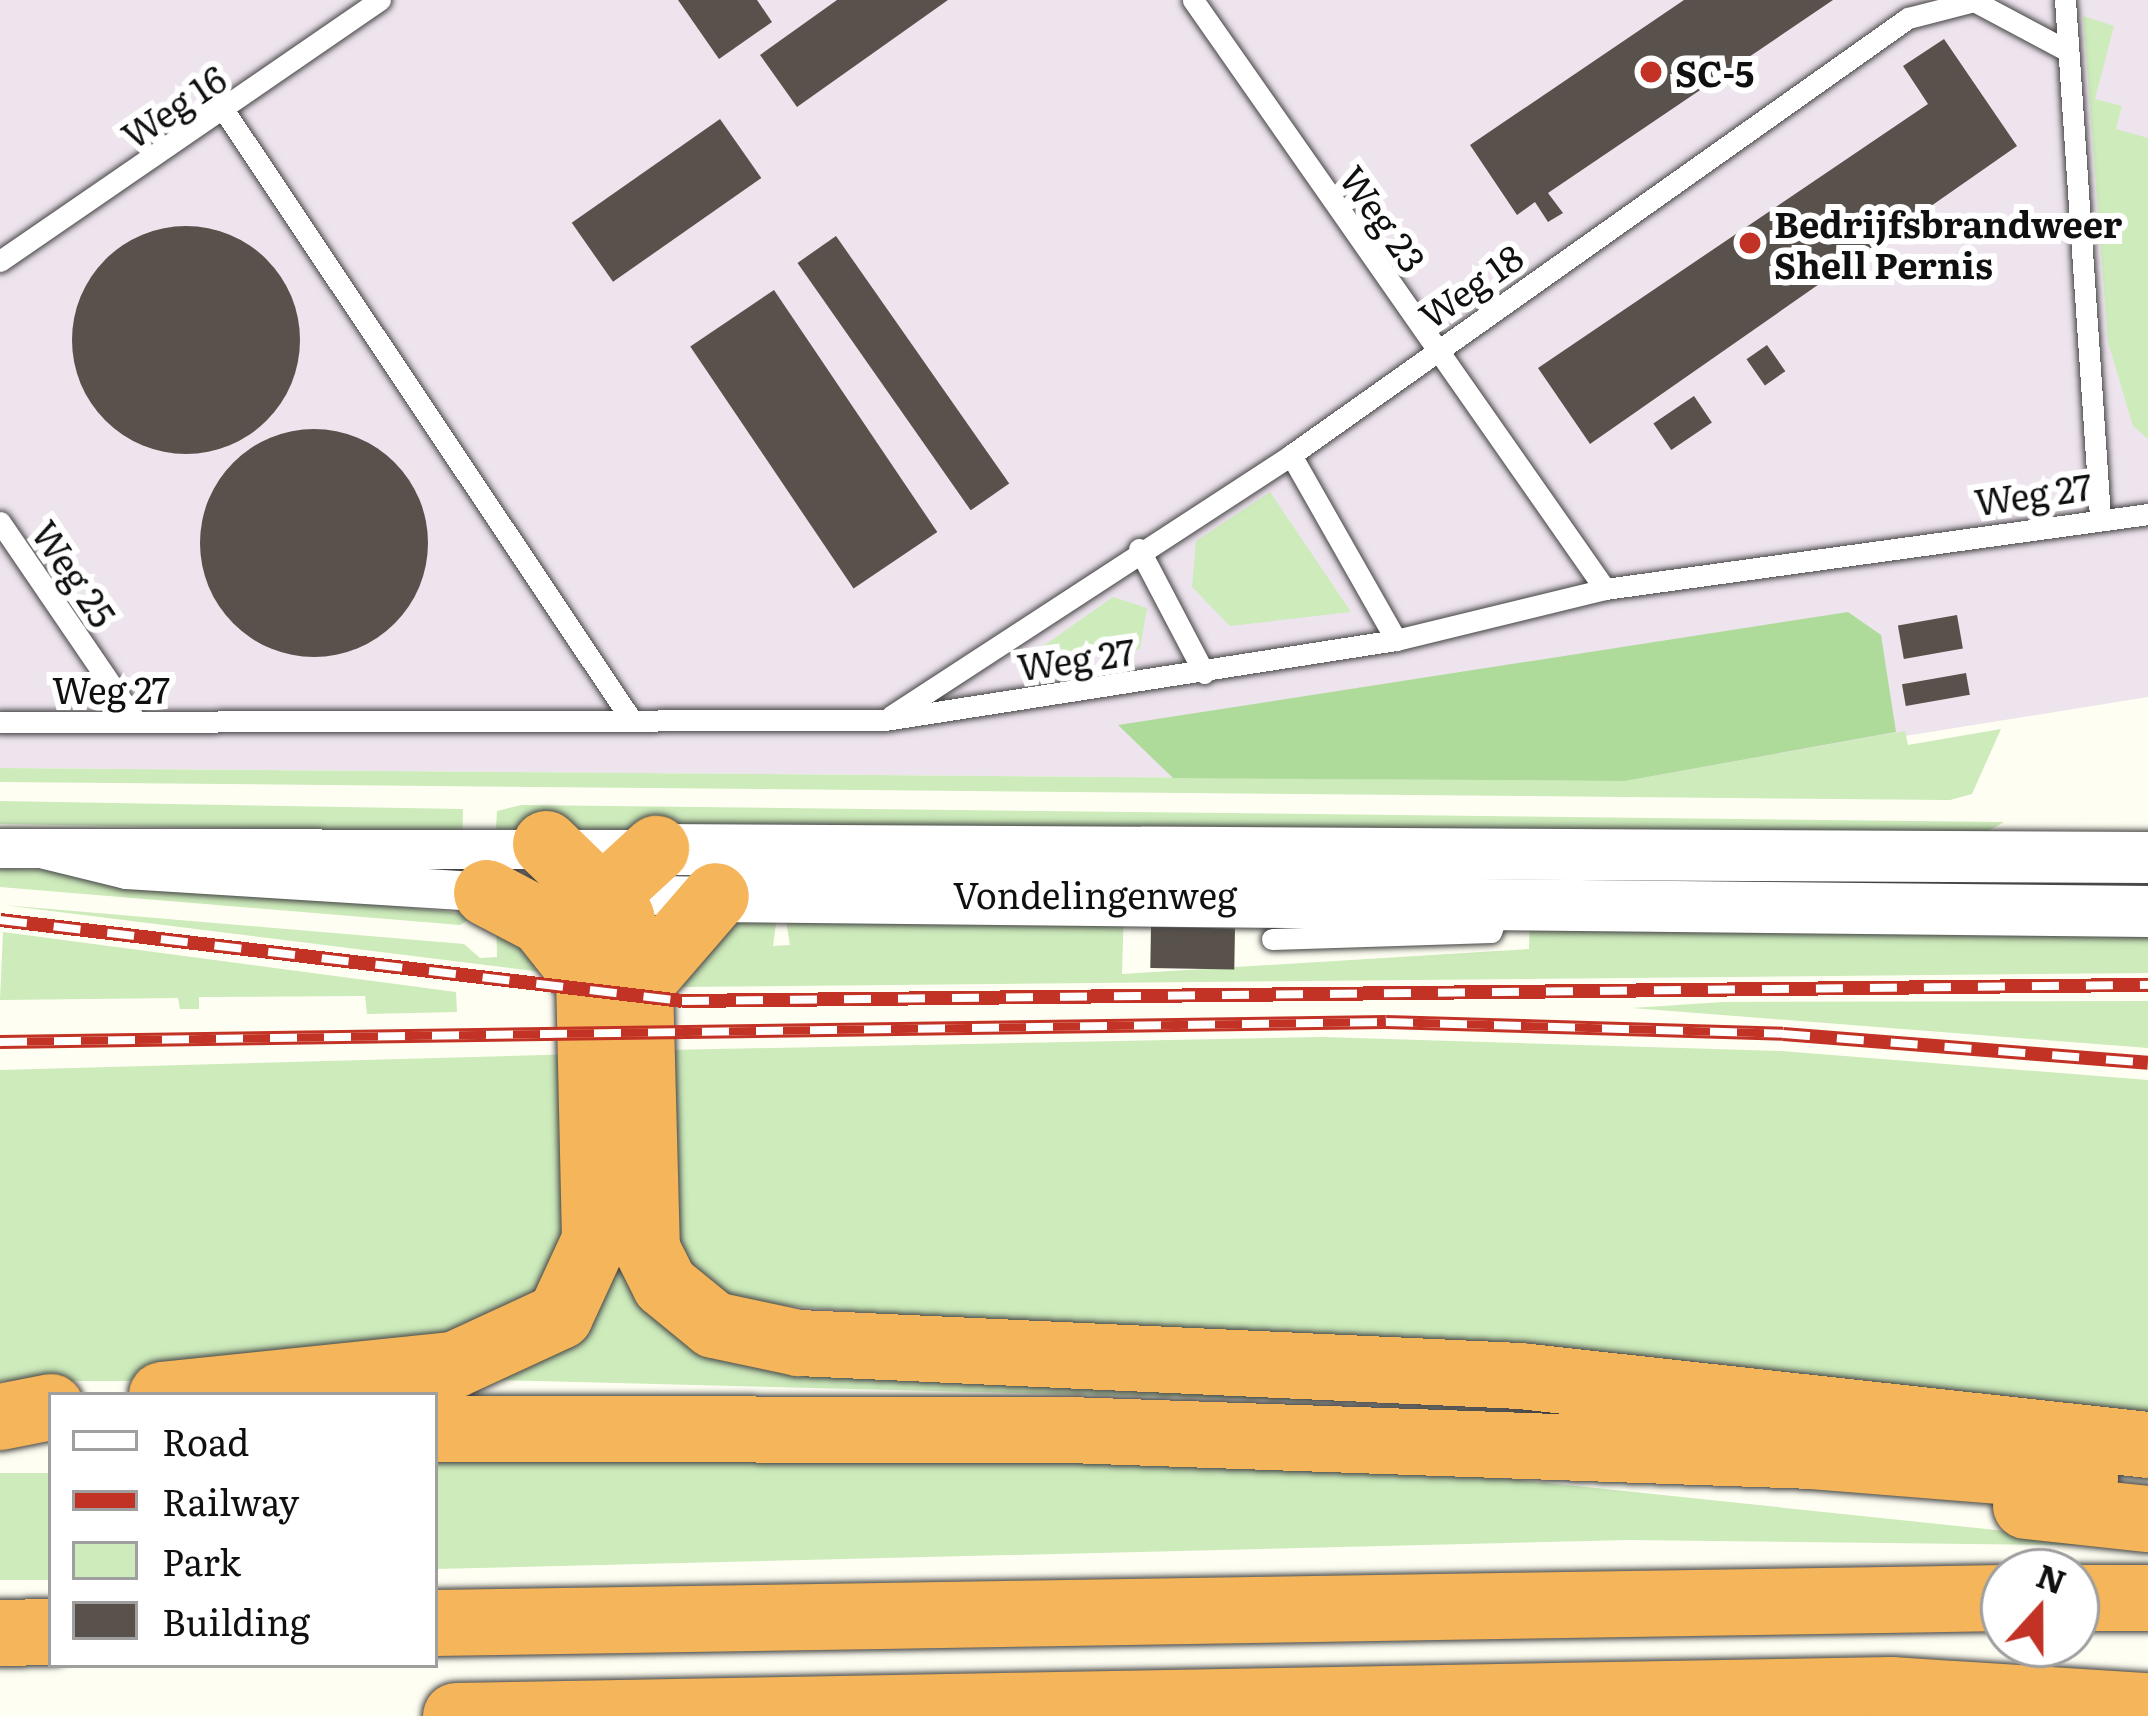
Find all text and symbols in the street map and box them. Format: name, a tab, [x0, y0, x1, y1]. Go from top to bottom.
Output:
place label: SC-5	[1675, 50, 1754, 94]
street label: Weg 16	[113, 56, 233, 156]
marker: SC-5	[1638, 59, 1664, 85]
street label: Weg 23	[1332, 157, 1436, 279]
place label: Bedrijfsbrandweer Shell Pernis	[1774, 200, 2122, 285]
marker: Bedrijfsbrandweer Shell Pernis	[1737, 230, 1763, 256]
street label: Weg 18	[1410, 234, 1530, 336]
street label: Weg 27	[1971, 463, 2095, 523]
street label: Weg 25	[24, 512, 126, 634]
street label: Weg 27	[1014, 628, 1138, 688]
street label: Weg 27	[52, 667, 170, 711]
street label: Vondelingenweg	[953, 872, 1237, 916]
legend	[48, 1392, 438, 1668]
text: Road	[162, 1414, 249, 1467]
text: Railway	[162, 1474, 299, 1527]
text: Park	[162, 1534, 241, 1587]
north arrow	[1980, 1548, 2100, 1668]
text: N	[2030, 1549, 2074, 1605]
text: Building	[162, 1594, 310, 1647]

